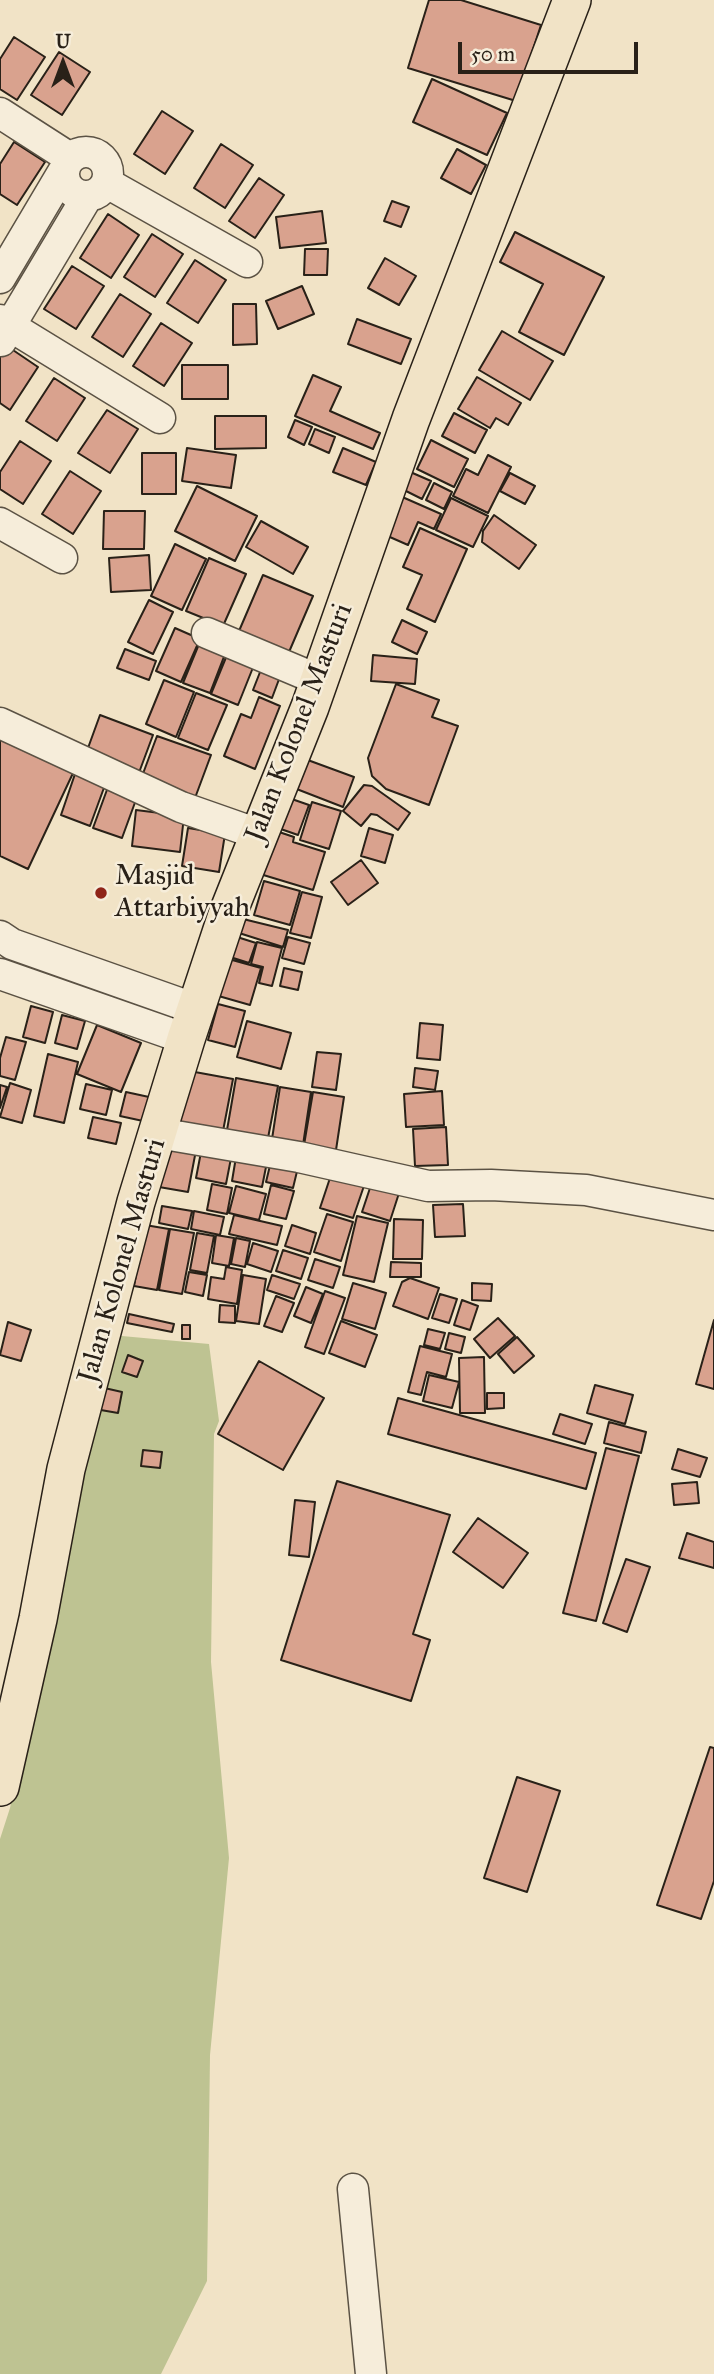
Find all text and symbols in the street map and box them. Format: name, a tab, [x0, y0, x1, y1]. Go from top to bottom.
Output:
north arrow	[28, 28, 98, 98]
scale bar	[462, 28, 642, 72]
text: U	[55, 30, 71, 53]
text: 50 m	[471, 41, 515, 67]
street label: Jalan Kolonel Masturi	[239, 599, 361, 847]
place label: Masjid Attarbiyyah	[115, 860, 250, 926]
marker: Masjid Attarbiyyah	[93, 885, 109, 901]
street label: Jalan Kolonel Masturi	[72, 1135, 174, 1387]

